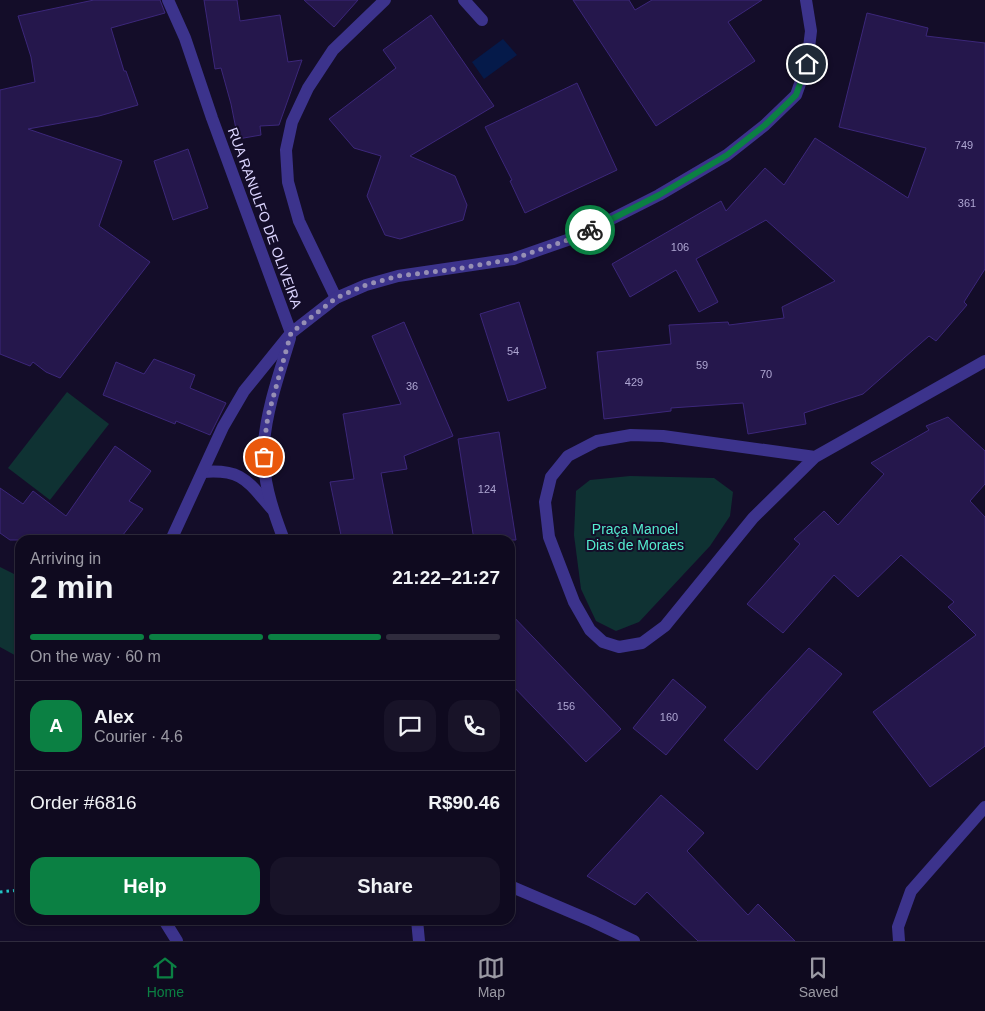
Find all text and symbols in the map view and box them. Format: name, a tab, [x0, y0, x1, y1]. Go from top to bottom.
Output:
pin	[786, 43, 828, 85]
icon: home	[793, 50, 821, 78]
street label: RUA RANULFO DE OLIVEIRA	[225, 125, 305, 311]
house number: 749	[955, 139, 973, 151]
house number: 361	[958, 197, 976, 209]
courier	[565, 205, 615, 255]
icon: bike	[576, 216, 604, 244]
house number: 106	[671, 241, 689, 253]
house number: 54	[507, 345, 519, 357]
house number: 59	[696, 359, 708, 371]
house number: 70	[760, 368, 772, 380]
house number: 429	[625, 376, 643, 388]
house number: 36	[406, 380, 418, 392]
pin	[243, 436, 285, 478]
icon: bag	[250, 443, 278, 471]
house number: 124	[478, 483, 496, 495]
park label: Praça Manoel Dias de Moraes	[586, 521, 684, 553]
text: Arriving in	[30, 550, 101, 567]
text: 21:22–21:27	[392, 567, 500, 588]
text: 2 min	[30, 569, 114, 605]
text: On the way · 60 m	[30, 648, 161, 665]
button: chat	[384, 700, 436, 752]
button: phone	[448, 700, 500, 752]
house number: 156	[557, 700, 575, 712]
text: Alex	[94, 706, 134, 727]
house number: 160	[660, 711, 678, 723]
text: A	[49, 715, 63, 736]
text: Courier · 4.6	[94, 728, 183, 745]
text: Order #6816	[30, 792, 137, 813]
text: R$90.46	[428, 792, 500, 813]
button: Help	[30, 857, 260, 915]
button: Share	[270, 857, 500, 915]
tab: Home	[147, 954, 184, 1000]
tab: Map	[477, 954, 505, 1000]
tab: Saved	[799, 954, 838, 1000]

